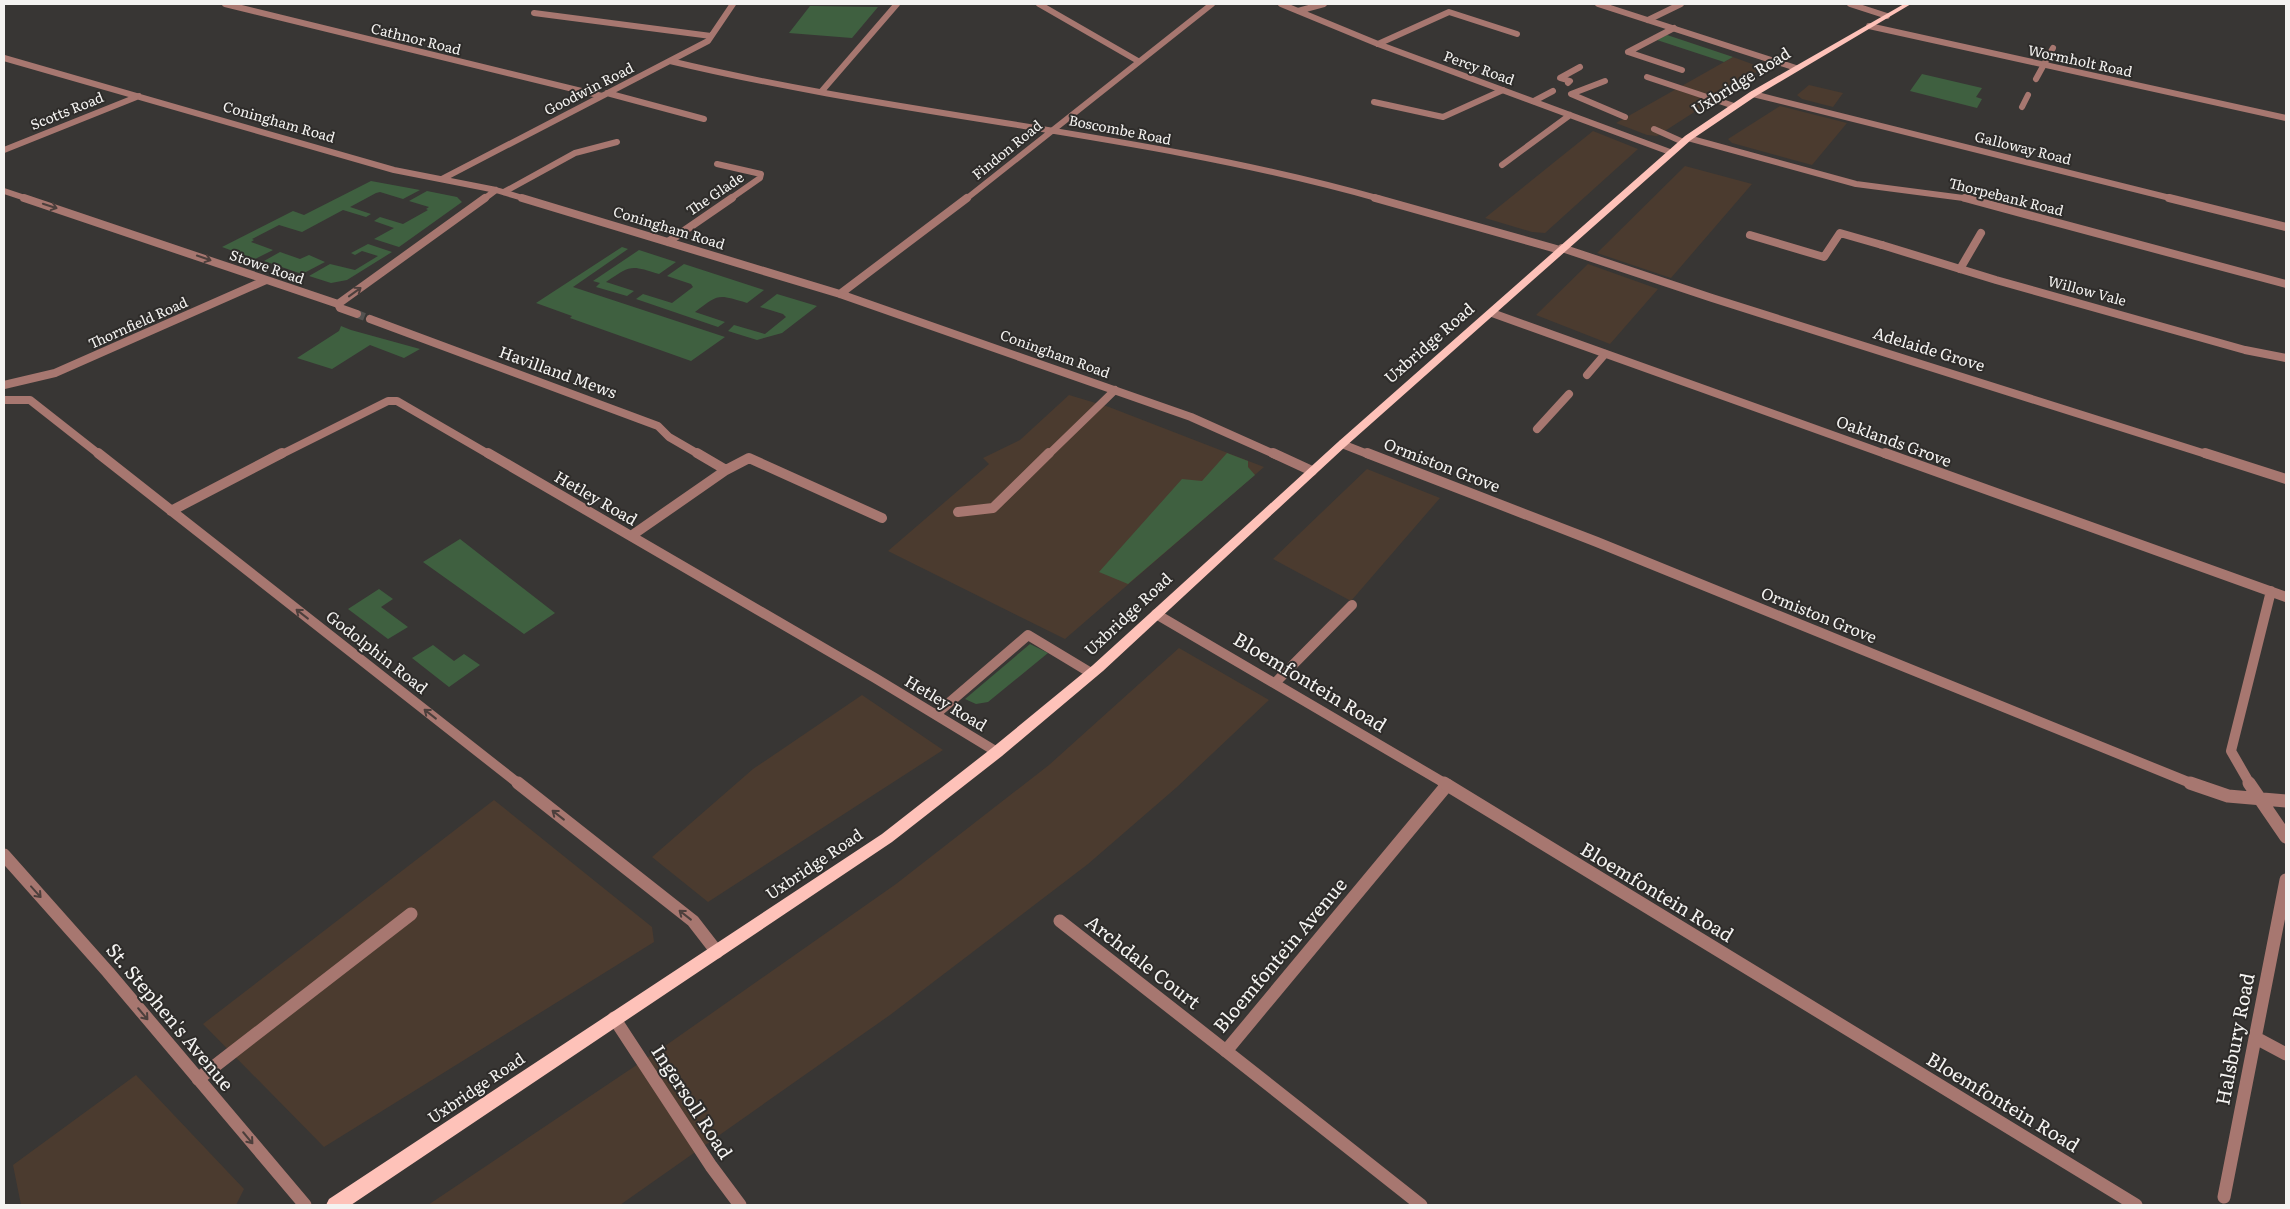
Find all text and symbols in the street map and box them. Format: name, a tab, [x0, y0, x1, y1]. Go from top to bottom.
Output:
street label: Cathnor Road	[369, 17, 464, 59]
street label: Wormholt Road	[2026, 39, 2135, 81]
street label: Uxbridge Road	[1686, 40, 1795, 120]
street label: Percy Road	[1441, 45, 1518, 89]
street label: Goodwin Road	[540, 57, 637, 119]
street label: Scotts Road	[27, 86, 107, 134]
street label: Coningham Road	[221, 95, 338, 147]
street label: Boscombe Road	[1067, 109, 1174, 149]
street label: Findon Road	[967, 114, 1046, 184]
street label: Galloway Road	[1973, 125, 2074, 169]
street label: The Glade	[682, 167, 747, 220]
street label: Thorpebank Road	[1947, 172, 2066, 220]
street label: Coningham Road	[611, 201, 728, 254]
one-way arrow	[42, 202, 57, 211]
street label: Stowe Road	[227, 244, 308, 288]
one-way arrow	[196, 254, 211, 263]
street label: Willow Vale	[2046, 270, 2129, 310]
one-way arrow	[348, 287, 362, 297]
street label: Thornfield Road	[85, 291, 191, 353]
street label: Uxbridge Road	[1378, 296, 1479, 388]
street label: Adelaide Grove	[1870, 320, 1988, 376]
street label: Coningham Road	[998, 324, 1114, 382]
street label: Havilland Mews	[496, 339, 621, 403]
street label: Oaklands Grove	[1833, 408, 1955, 472]
street label: Ormiston Grove	[1381, 431, 1504, 497]
street label: Hetley Road	[551, 464, 643, 531]
street label: Uxbridge Road	[1078, 566, 1177, 660]
street label: Ormiston Grove	[1758, 580, 1881, 648]
street label: Godolphin Road	[322, 604, 434, 699]
one-way arrow	[296, 608, 309, 619]
street label: Bloemfontein Road	[1229, 624, 1393, 738]
street label: Hetley Road	[901, 668, 992, 736]
one-way arrow	[424, 709, 437, 720]
one-way arrow	[551, 809, 564, 820]
street label: Uxbridge Road	[760, 822, 867, 905]
street label: Bloemfontein Road	[1576, 834, 1740, 948]
street label: Bloemfontein Avenue	[1206, 871, 1353, 1038]
one-way arrow	[30, 885, 42, 898]
street label: Archdale Court	[1080, 907, 1207, 1015]
one-way arrow	[679, 910, 692, 921]
street label: St. Stephen's Avenue	[100, 936, 241, 1097]
street label: Halsbury Road	[2207, 970, 2261, 1107]
one-way arrow	[138, 1007, 149, 1020]
street label: Ingersoll Road	[645, 1039, 741, 1164]
street label: Bloemfontein Road	[1922, 1044, 2086, 1158]
street label: Uxbridge Road	[422, 1046, 529, 1129]
one-way arrow	[243, 1131, 254, 1144]

